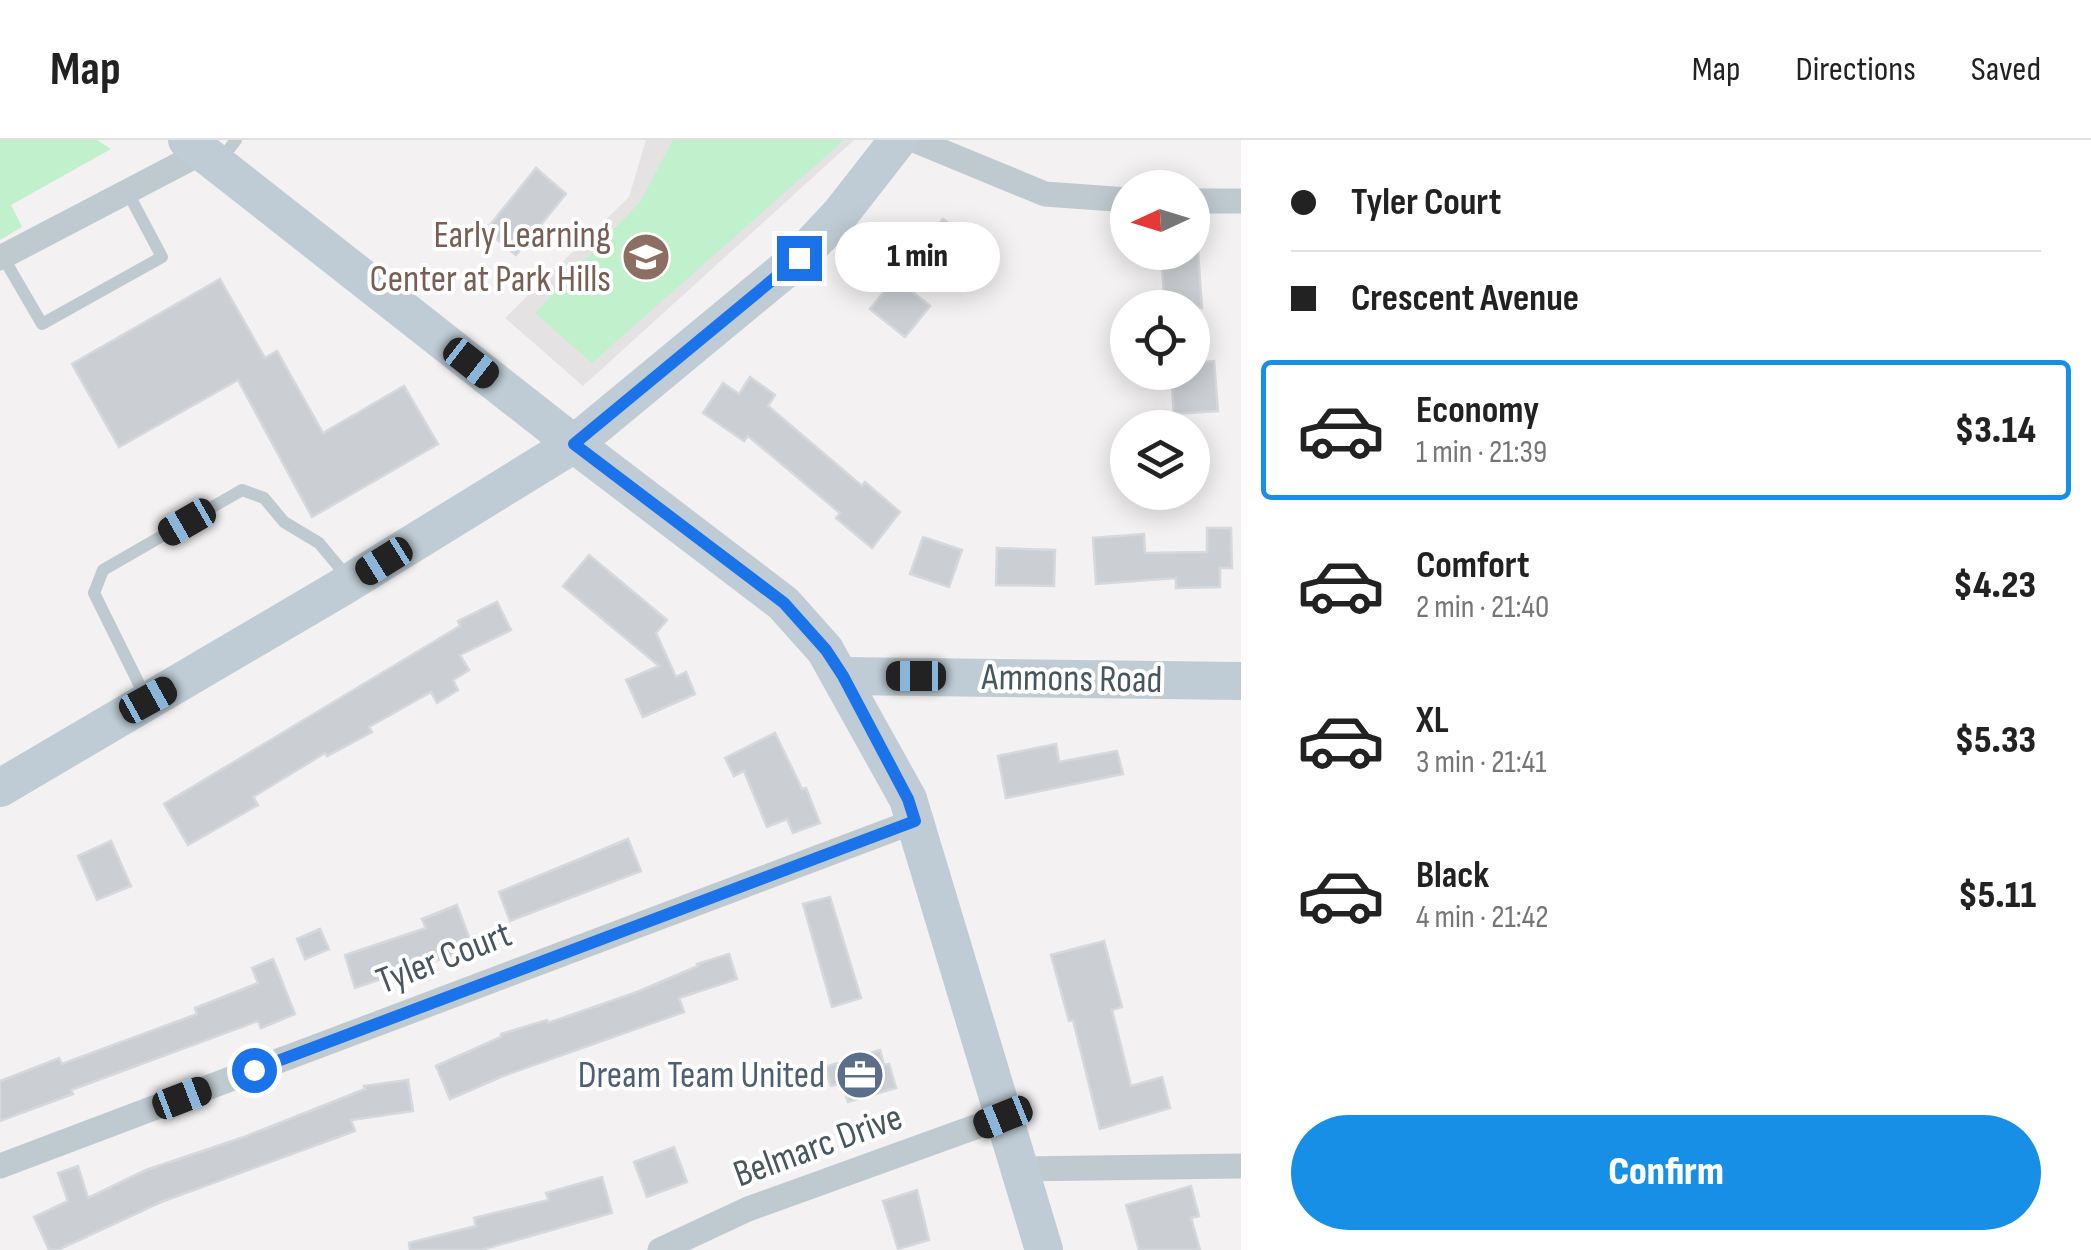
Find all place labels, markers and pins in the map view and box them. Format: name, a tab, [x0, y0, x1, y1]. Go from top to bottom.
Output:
place label: Early Learning Center at Park Hills	[370, 213, 611, 302]
school or university icon: Early Learning Center at Park Hills	[620, 231, 672, 283]
office icon: Dream Team United	[834, 1049, 886, 1101]
place label: Dream Team United	[578, 1053, 825, 1098]

